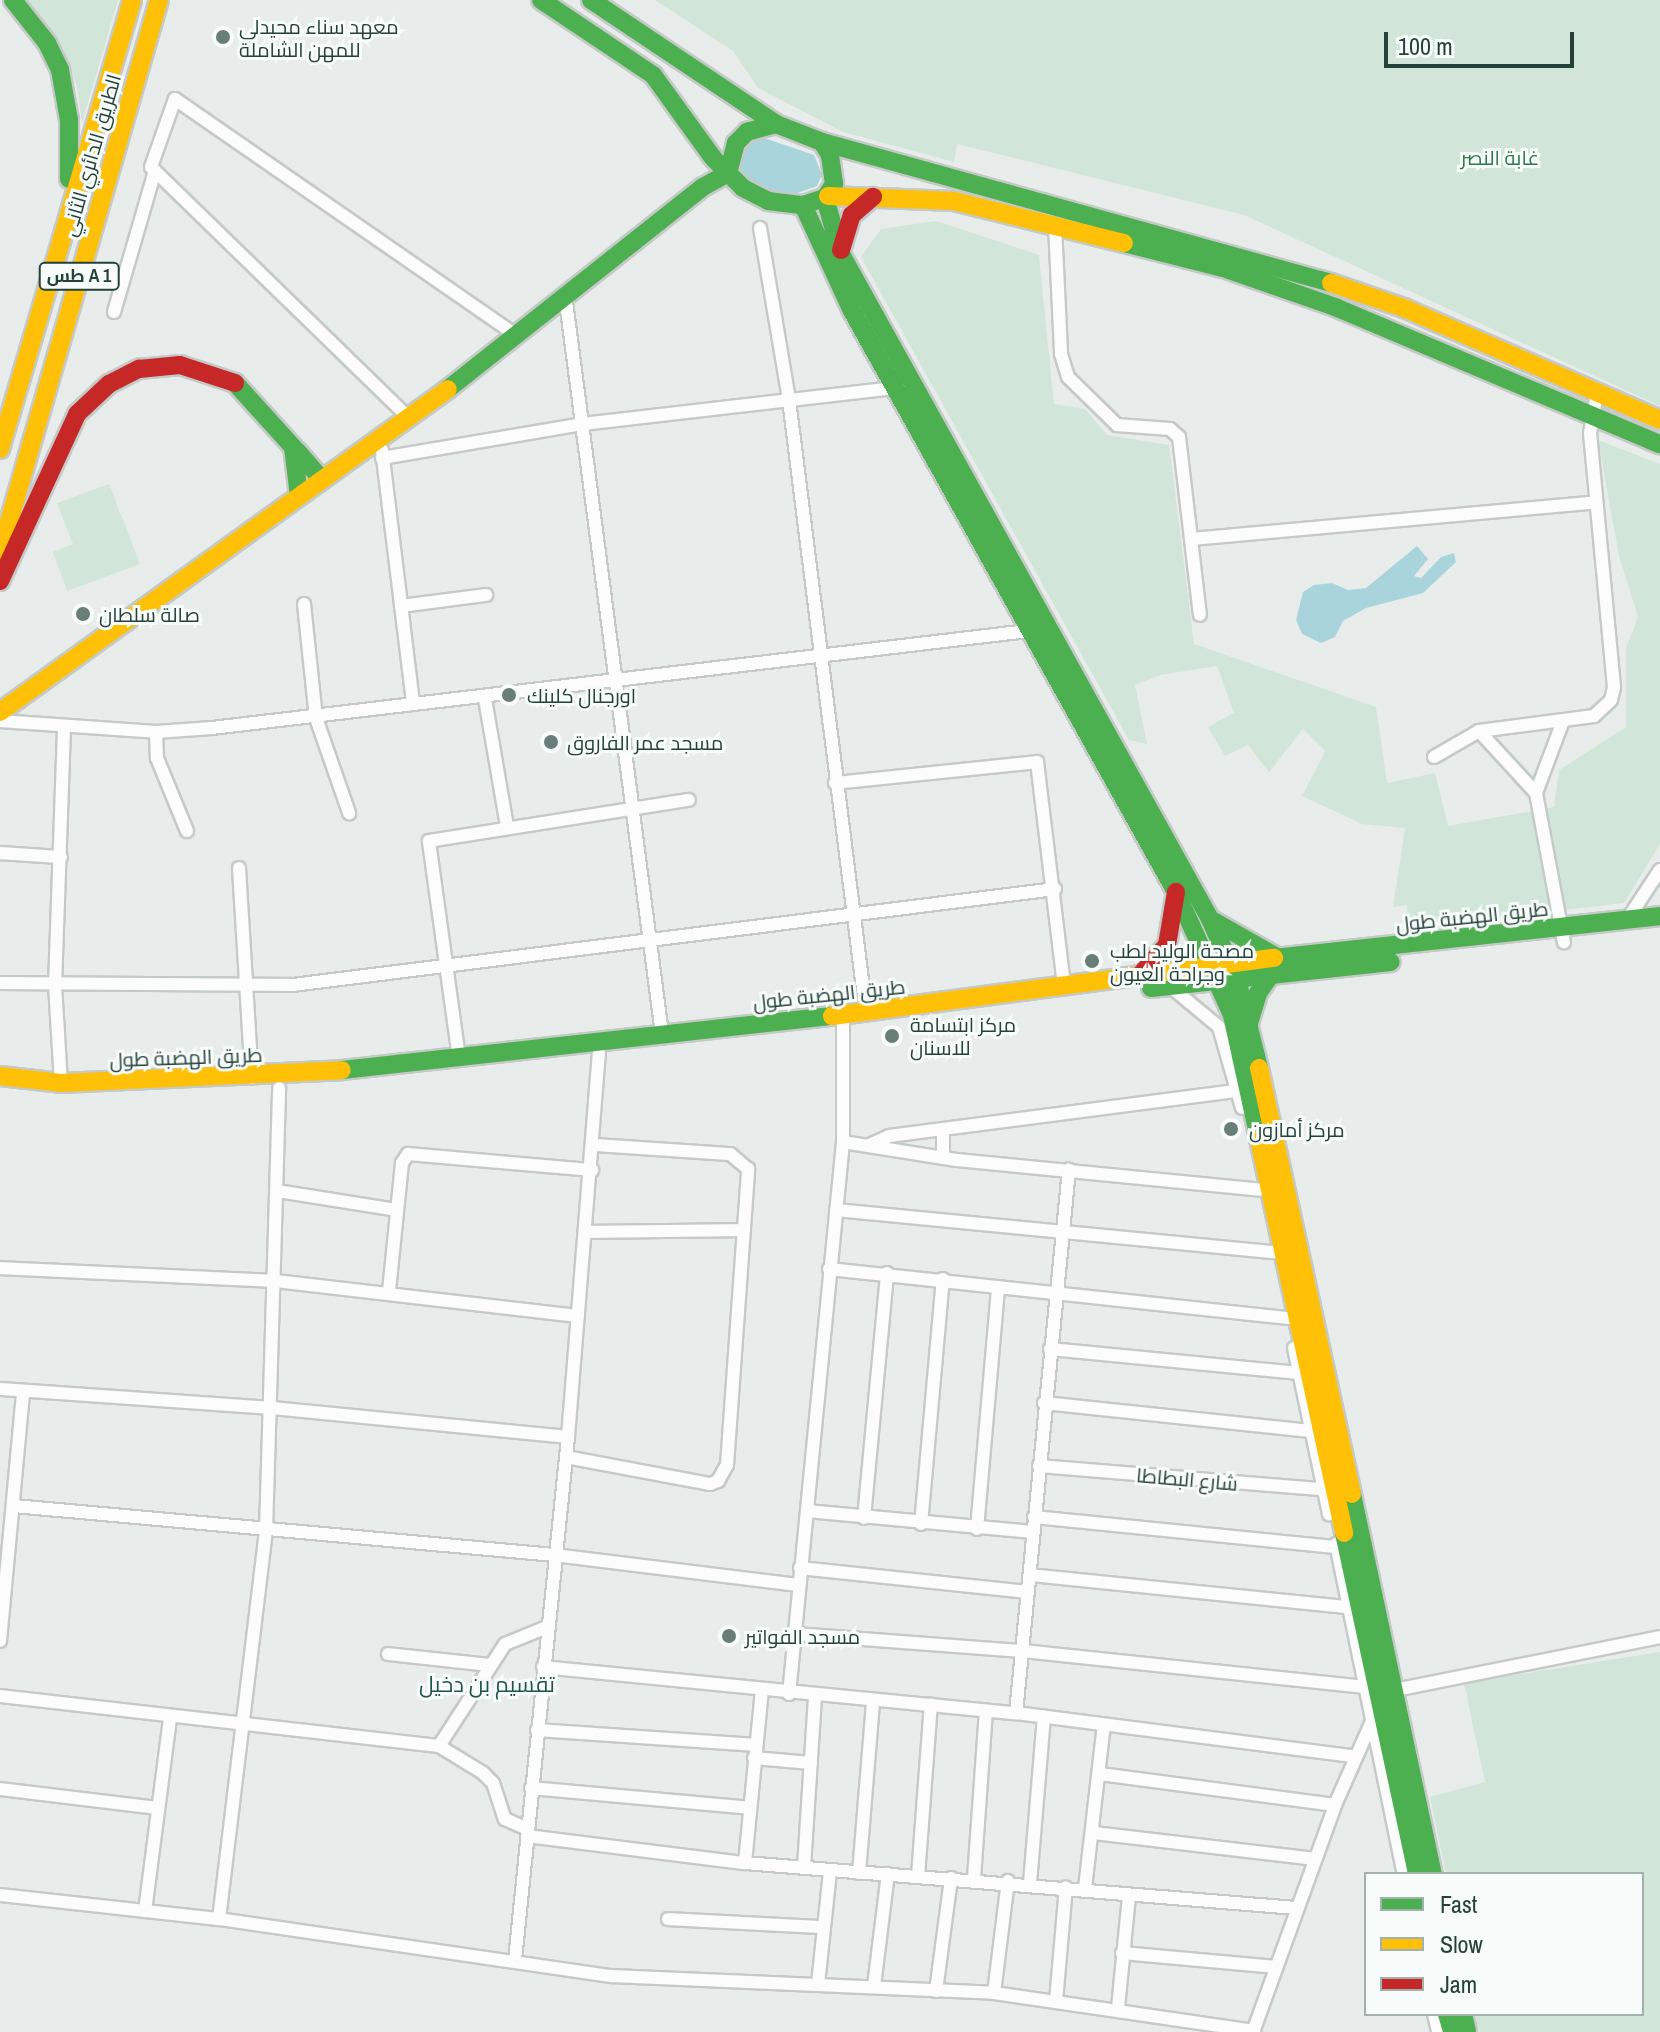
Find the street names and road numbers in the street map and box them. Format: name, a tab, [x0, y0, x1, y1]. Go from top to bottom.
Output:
street label: الطريق الدائري الثاني	[56, 71, 126, 239]
road number: طس A 1	[37, 262, 121, 290]
street label: طريق الهضبة طول	[1395, 896, 1549, 936]
street label: طريق الهضبة طول	[752, 974, 906, 1014]
street label: طريق الهضبة طول	[109, 1042, 263, 1072]
street label: شارع البطاطا	[1135, 1463, 1239, 1495]

